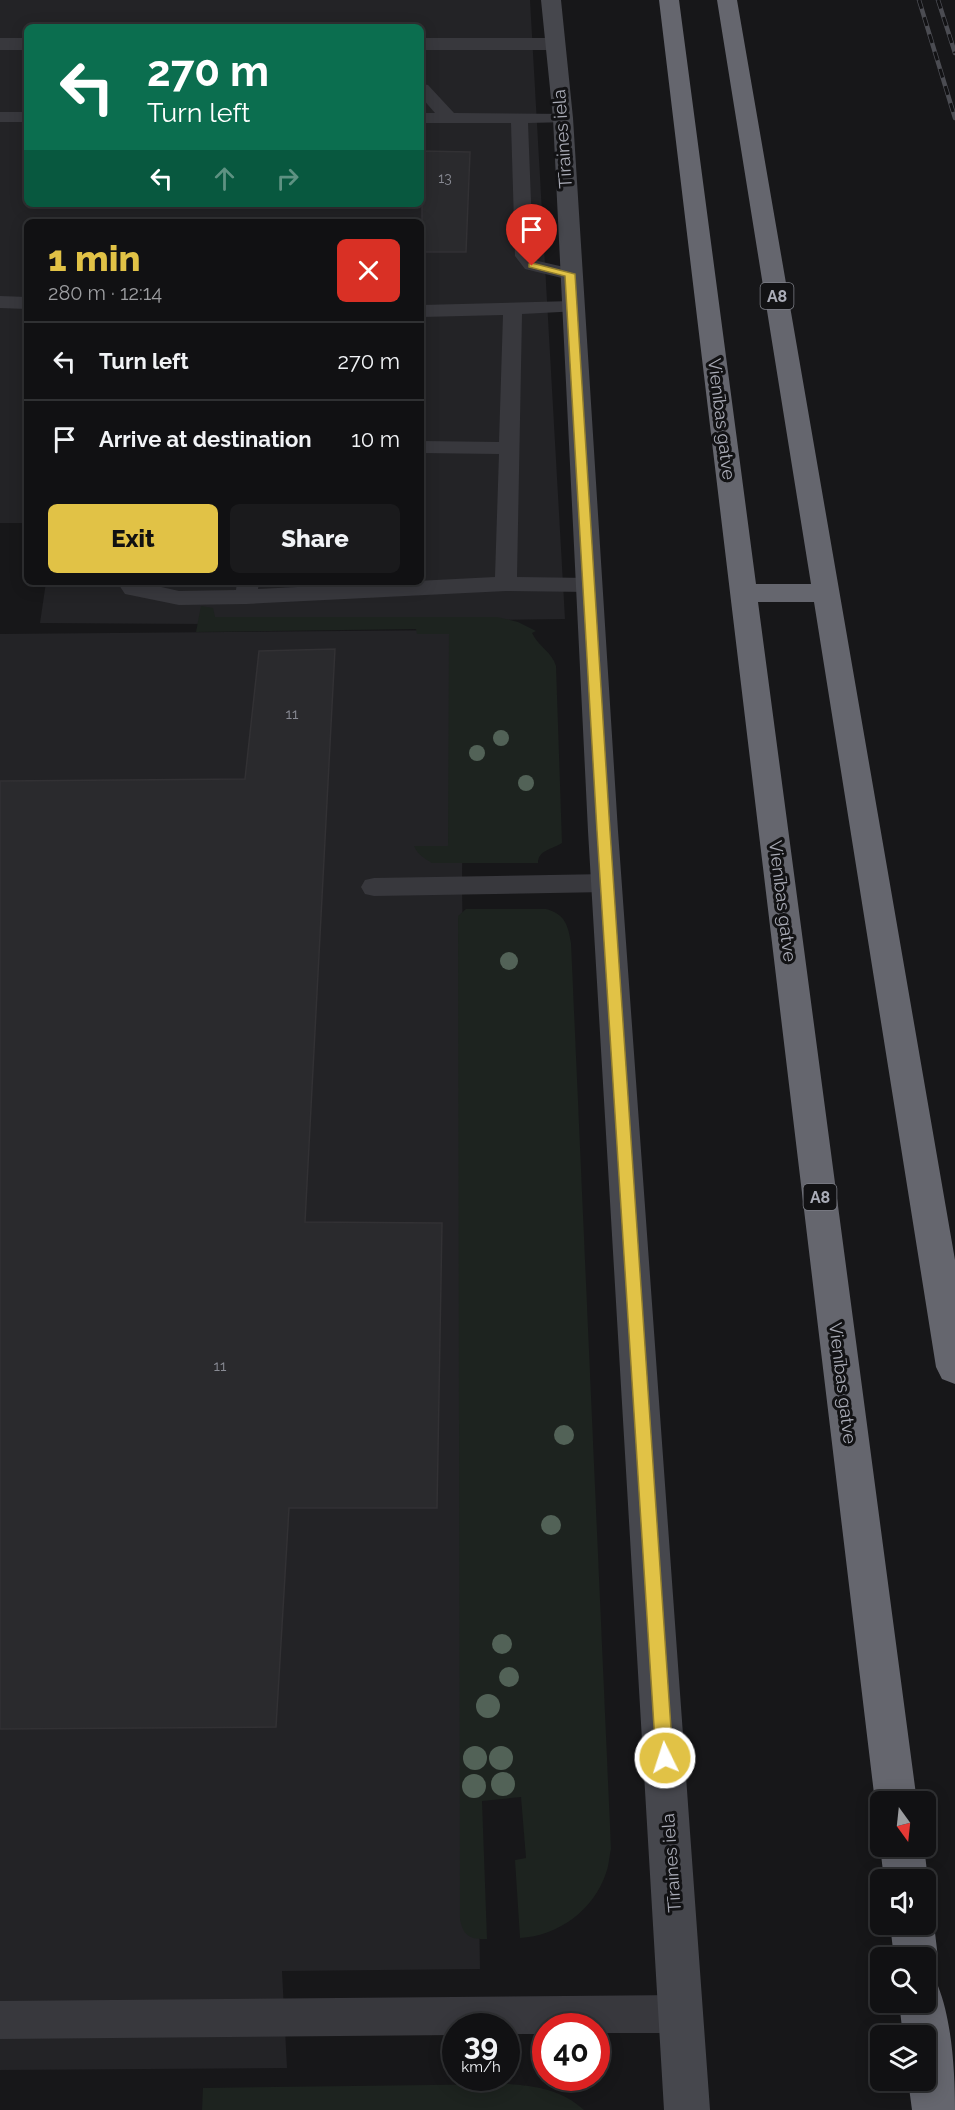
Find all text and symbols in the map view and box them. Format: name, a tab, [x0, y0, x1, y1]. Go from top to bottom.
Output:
text: 270 m	[147, 47, 269, 96]
icon: left	[48, 48, 126, 126]
street label: Tīraines iela	[548, 89, 576, 189]
text: Turn left	[147, 97, 250, 128]
icon: left	[145, 162, 178, 195]
icon: ahead	[208, 162, 241, 195]
icon: right	[271, 162, 304, 195]
house number: 13	[438, 170, 452, 186]
pin	[506, 204, 557, 266]
icon: arrive	[515, 213, 548, 246]
text: 1 min	[48, 237, 140, 279]
button: close	[337, 239, 400, 302]
text: 280 m · 12:14	[48, 281, 162, 305]
road number: A8	[760, 283, 794, 309]
icon: left	[48, 345, 81, 378]
text: Turn left	[99, 348, 189, 374]
text: 270 m	[338, 348, 400, 374]
street label: Vienības gatve	[704, 357, 740, 481]
icon: arrive	[48, 423, 81, 456]
text: Arrive at destination	[99, 426, 312, 452]
text: 10 m	[351, 426, 400, 452]
button: Exit	[48, 504, 218, 573]
button: Share	[230, 504, 400, 573]
house number: 11	[286, 705, 299, 723]
street label: Vienības gatve	[765, 839, 801, 963]
road number: A8	[804, 1184, 836, 1210]
street label: Vienības gatve	[825, 1321, 861, 1445]
house number: 11	[214, 1357, 227, 1375]
position arrow	[633, 1726, 697, 1790]
north arrow	[870, 1791, 936, 1857]
map controls	[870, 1791, 936, 2091]
street label: Tīraines iela	[657, 1813, 685, 1913]
button: sound	[870, 1869, 936, 1935]
button: search	[870, 1947, 936, 2013]
speed limit sign: 40	[532, 2013, 610, 2091]
button: layers	[870, 2025, 936, 2091]
text: 39	[464, 2027, 498, 2062]
text: km/h	[461, 2058, 501, 2076]

